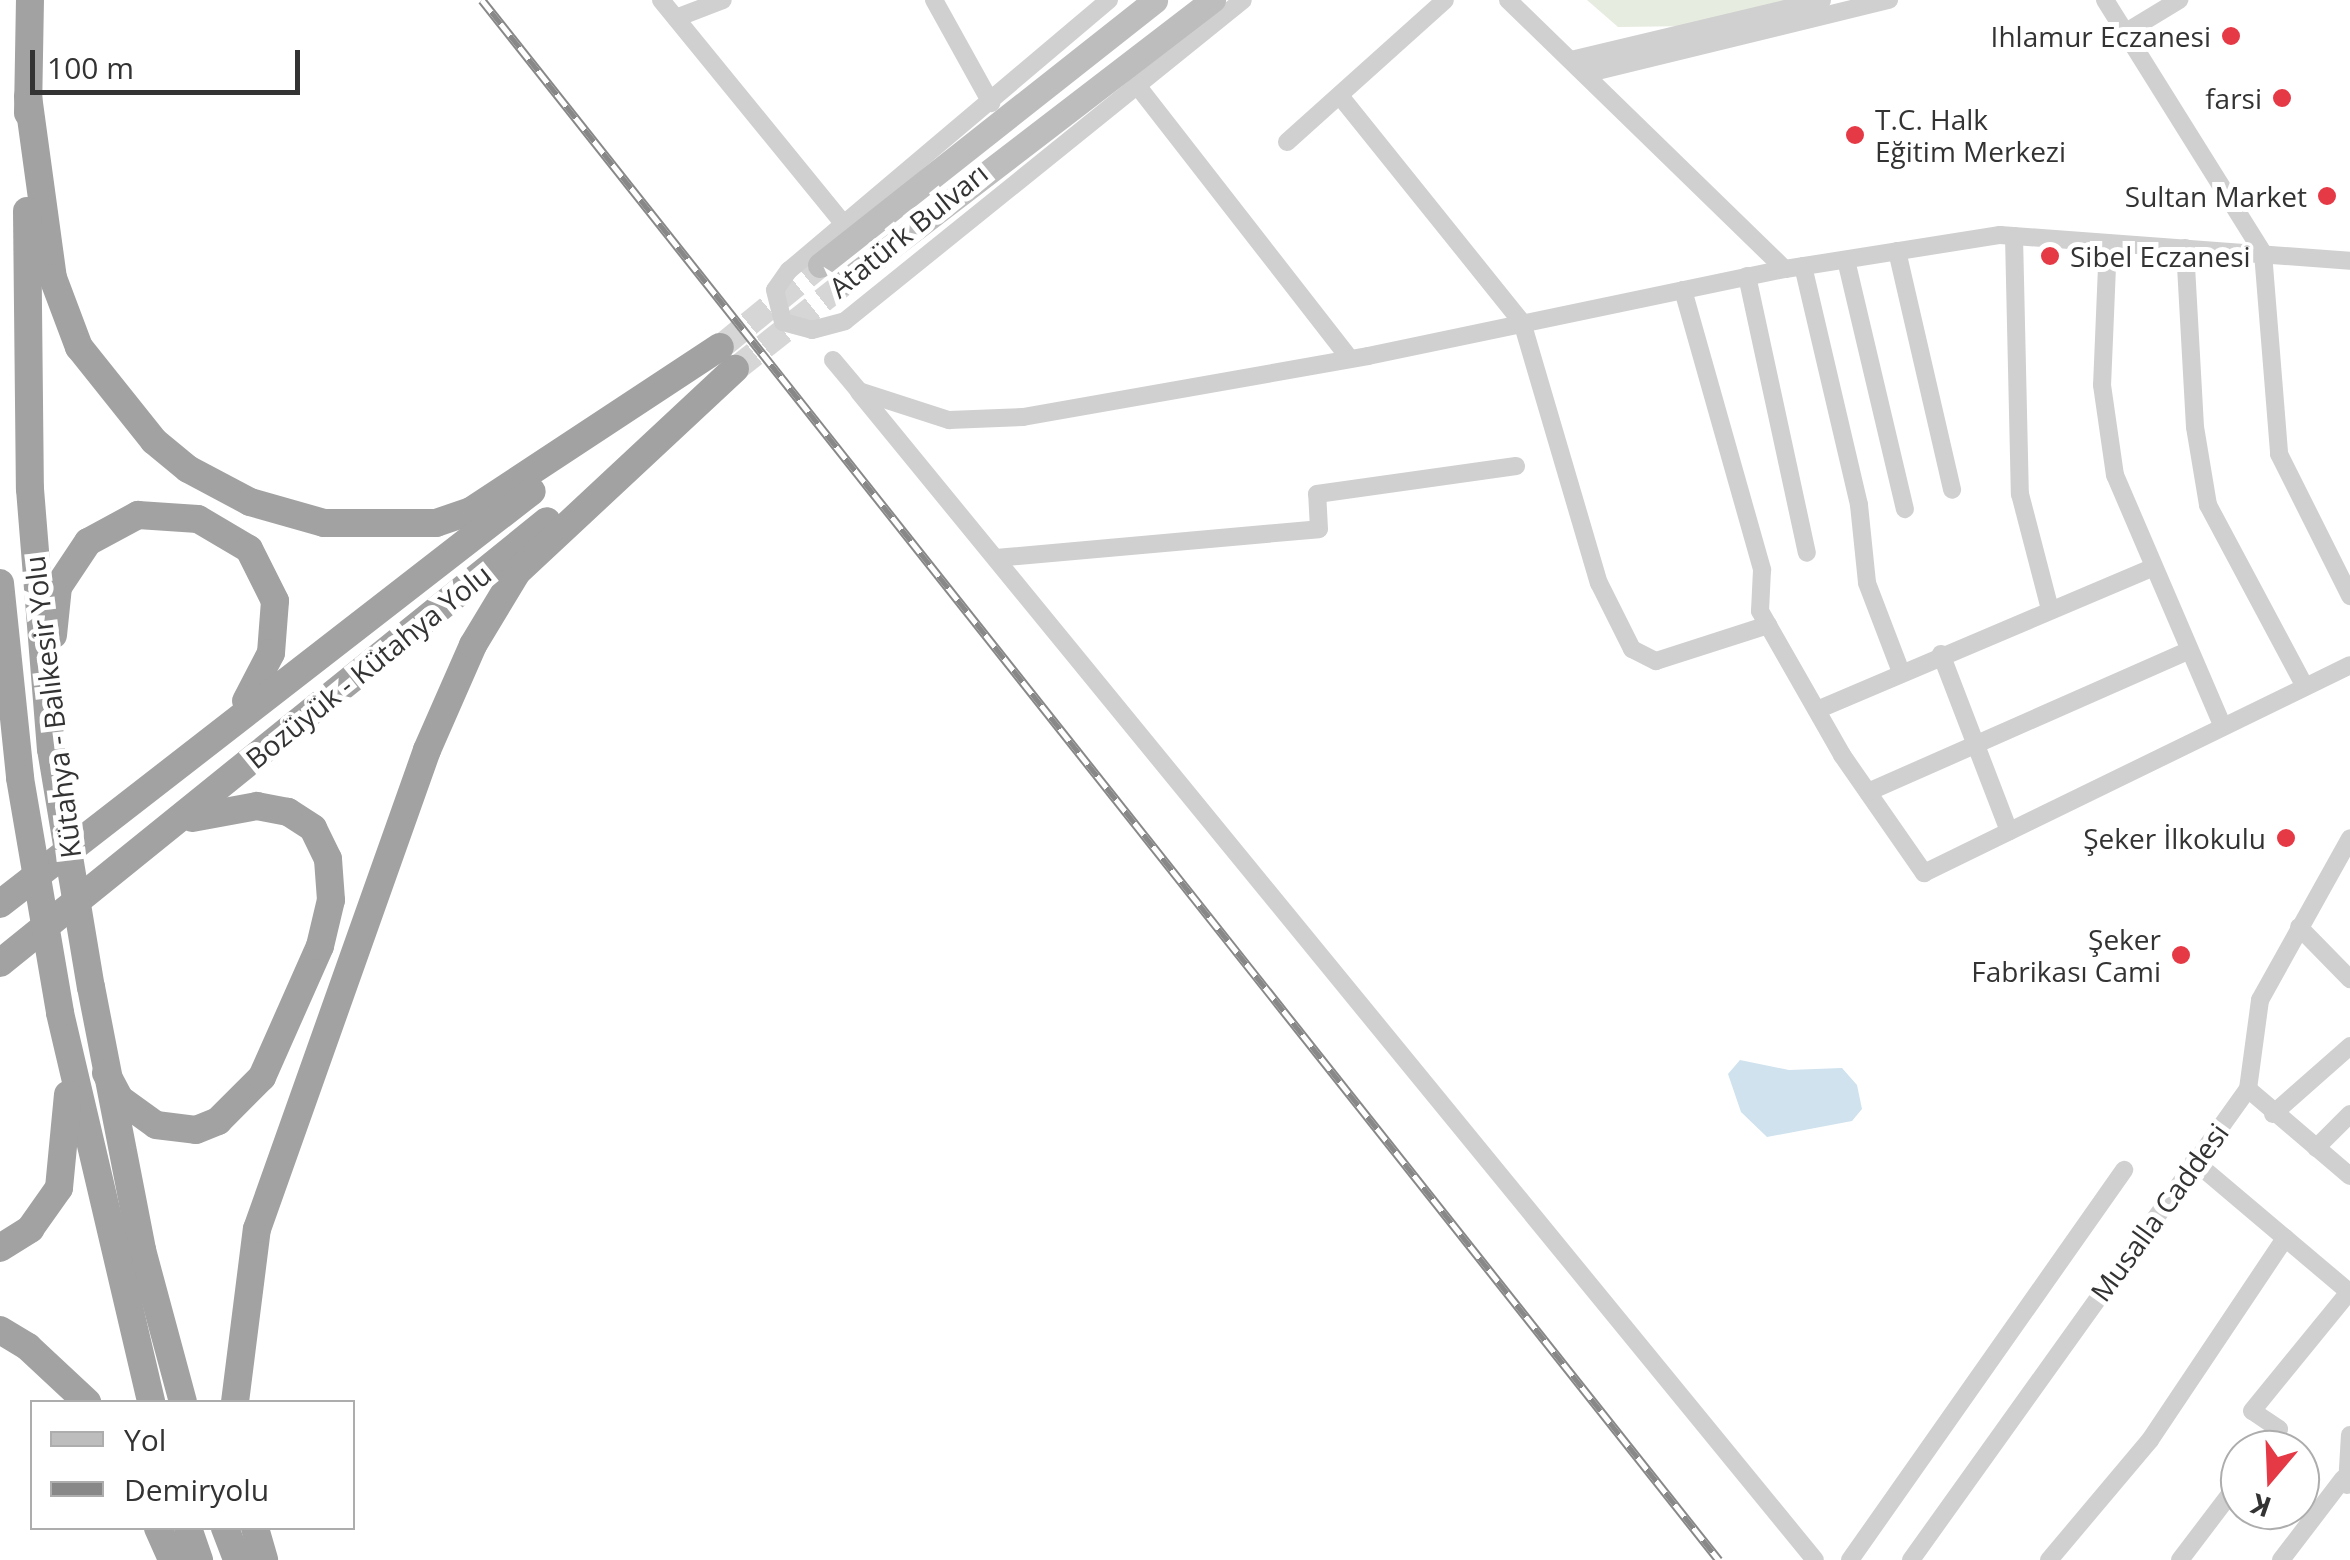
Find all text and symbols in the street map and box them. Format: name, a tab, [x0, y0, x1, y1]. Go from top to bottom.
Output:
place label: Ihlamur Eczanesi	[1991, 19, 2211, 53]
marker: Ihlamur Eczanesi	[2220, 25, 2242, 47]
scale bar	[35, 30, 305, 92]
text: 100 m	[47, 47, 134, 88]
place label: farsi	[2205, 81, 2262, 115]
marker: farsi	[2271, 87, 2293, 109]
place label: T.C. Halk Eğitim Merkezi	[1875, 102, 2066, 168]
marker: T.C. Halk Eğitim Merkezi	[1844, 124, 1866, 146]
street label: Atatürk Bulvarı	[822, 156, 994, 304]
place label: Sultan Market	[2125, 179, 2307, 213]
marker: Sultan Market	[2316, 185, 2338, 207]
place label: Sibel Eczanesi	[2070, 239, 2251, 273]
marker: Sibel Eczanesi	[2039, 245, 2061, 267]
street label: Kütahya - Balıkesir Yolu	[17, 554, 87, 860]
street label: Bozüyük - Kütahya Yolu	[239, 557, 497, 775]
place label: Şeker İlkokulu	[2083, 821, 2266, 855]
marker: Şeker İlkokulu	[2275, 827, 2297, 849]
place label: Şeker Fabrikası Cami	[1971, 922, 2161, 988]
marker: Şeker Fabrikası Cami	[2170, 944, 2192, 966]
street label: Musalla Caddesi	[2083, 1116, 2235, 1308]
legend	[30, 1400, 355, 1530]
text: Yol	[124, 1419, 166, 1460]
north arrow	[2220, 1430, 2320, 1530]
text: Demiryolu	[124, 1469, 269, 1510]
text: K	[2246, 1485, 2276, 1527]

